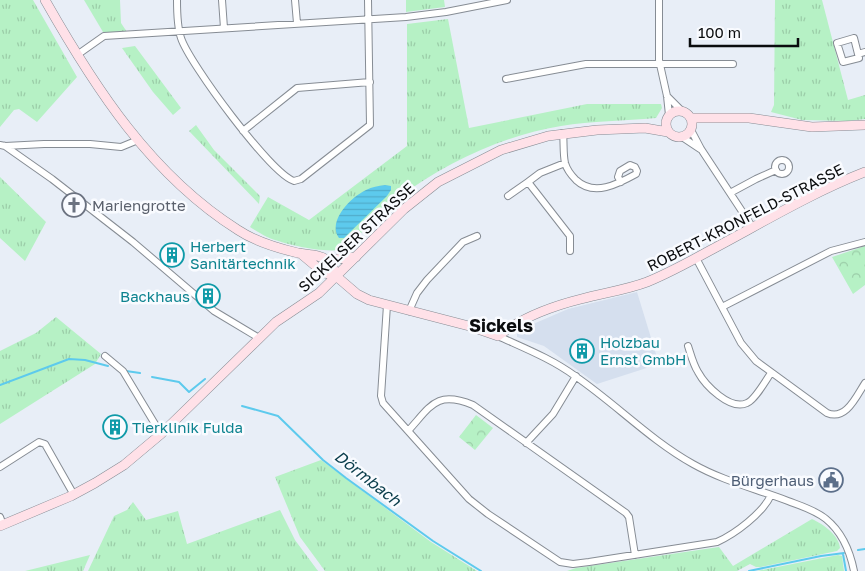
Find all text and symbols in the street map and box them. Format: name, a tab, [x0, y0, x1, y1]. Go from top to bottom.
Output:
scale bar	[690, 15, 798, 47]
text: 100 m	[698, 23, 741, 41]
street label: ROBERT-KRONFELD-STRASSE	[644, 159, 846, 275]
street label: SICKELSER STRASSE	[294, 179, 418, 295]
church icon: Mariengrotte	[61, 192, 87, 218]
place label: Mariengrotte	[92, 196, 186, 214]
place label: Herbert Sanitärtechnik	[190, 237, 296, 272]
building icon: Herbert Sanitärtechnik	[159, 242, 185, 268]
building icon: Backhaus	[195, 283, 221, 309]
place label: Backhaus	[120, 287, 190, 305]
district label: Sickels	[469, 314, 533, 336]
place label: Holzbau Ernst GmbH	[600, 333, 686, 368]
building icon: Holzbau Ernst GmbH	[569, 338, 595, 364]
building icon: Tierklinik Fulda	[102, 414, 128, 440]
place label: Tierklinik Fulda	[132, 418, 243, 436]
water label: Dörmbach	[331, 446, 406, 511]
public building icon: Bürgerhaus	[818, 467, 844, 493]
place label: Bürgerhaus	[731, 471, 814, 489]

